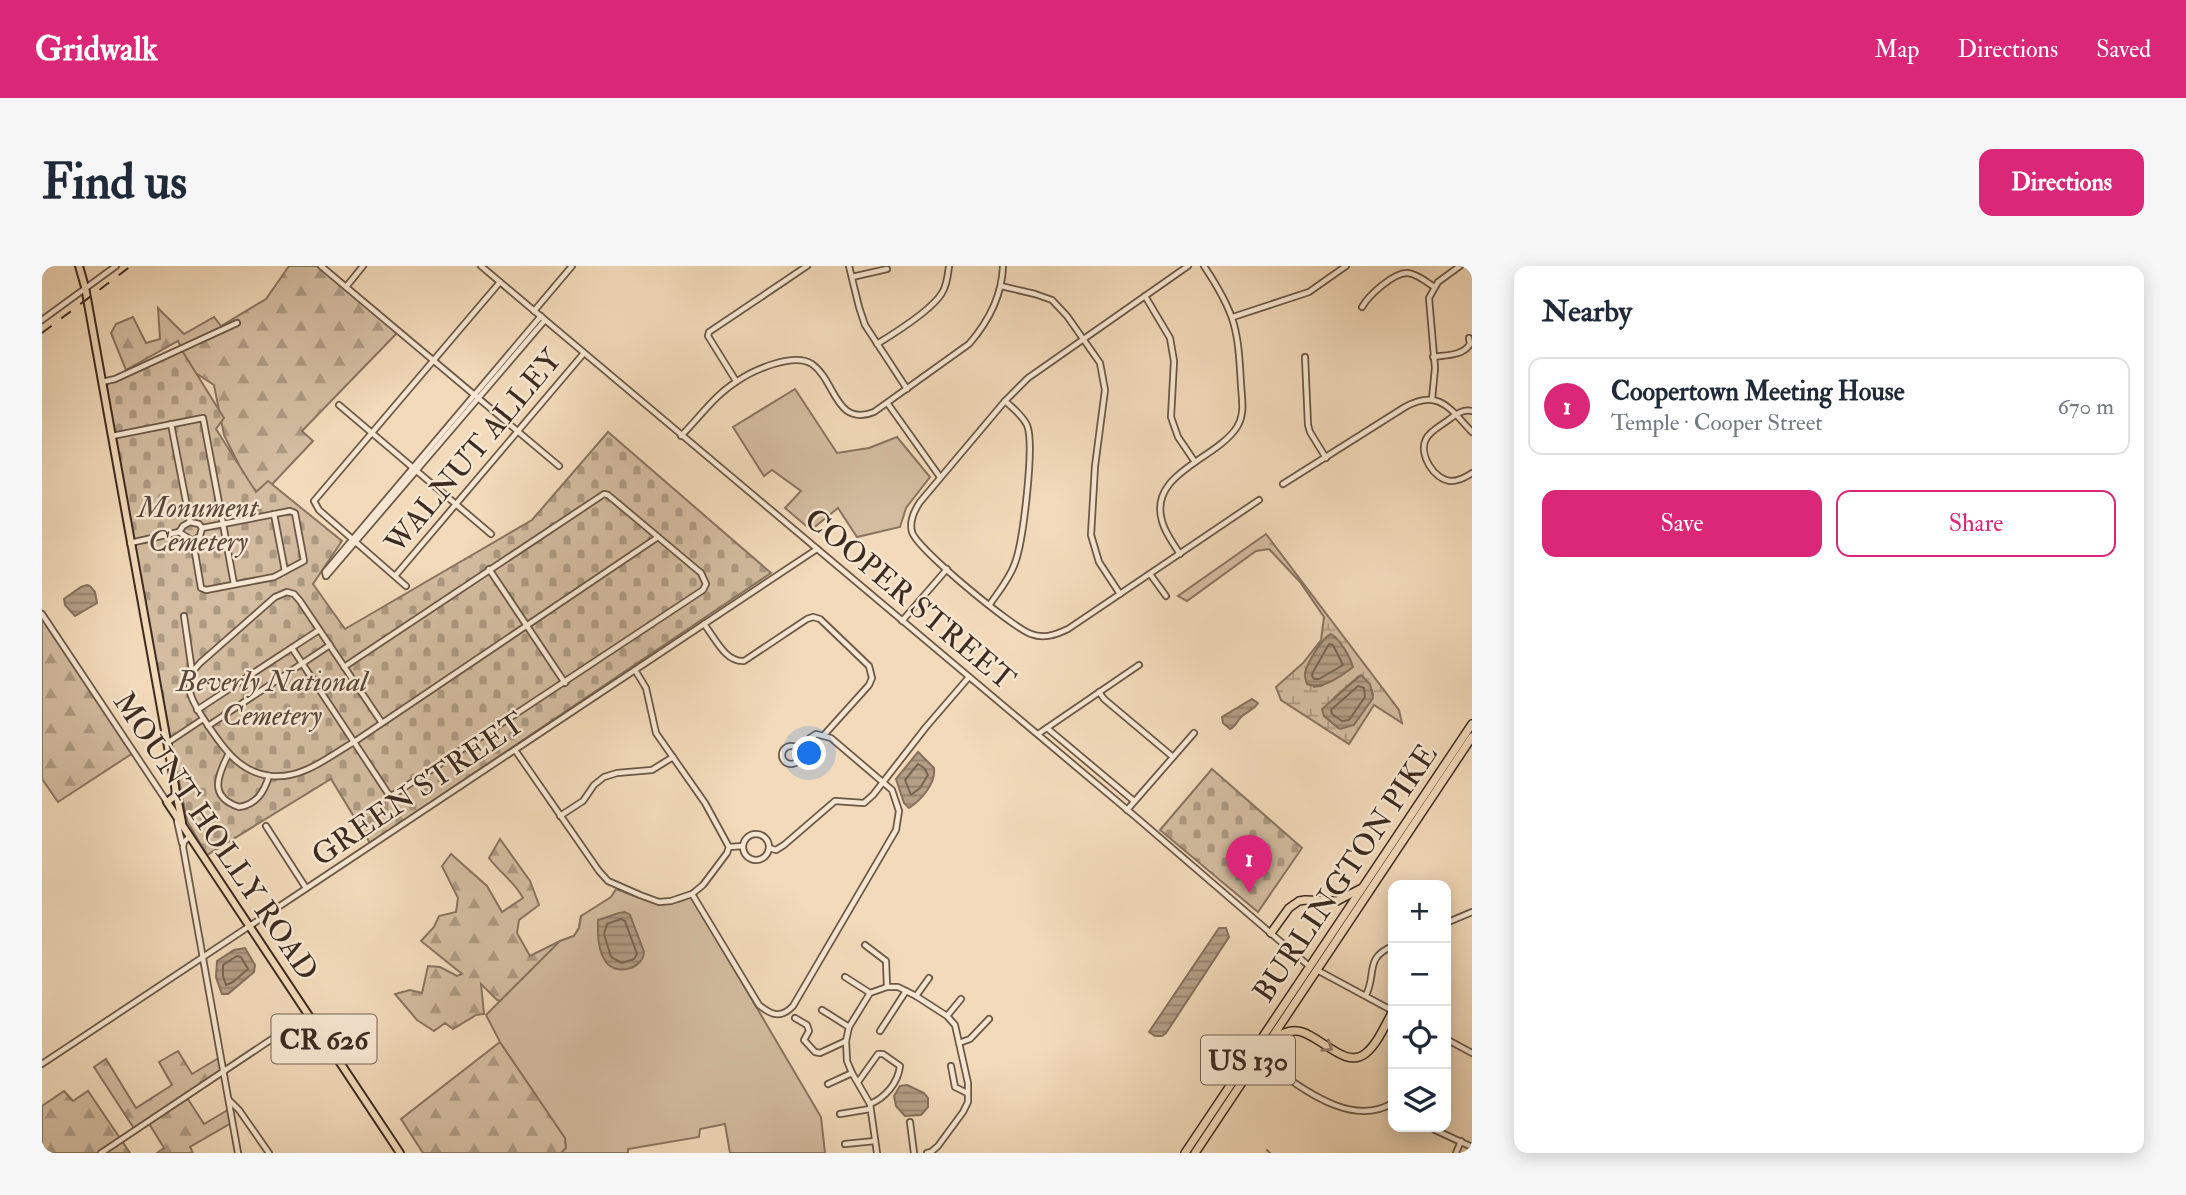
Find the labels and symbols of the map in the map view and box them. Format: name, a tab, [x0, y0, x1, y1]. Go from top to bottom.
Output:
street label: WALNUT ALLEY	[377, 341, 570, 562]
park label: Monument Cemetery	[136, 489, 260, 560]
street label: COOPER STREET	[797, 501, 1022, 698]
park label: Beverly National Cemetery	[175, 663, 370, 734]
street label: MOUNT HOLLY ROAD	[105, 685, 326, 988]
street label: GREEN STREET	[305, 704, 532, 874]
your location	[792, 736, 826, 770]
street label: BURLINGTON PIKE	[1245, 737, 1446, 1009]
pin: 1	[1226, 835, 1272, 893]
road number: CR 626	[272, 1014, 376, 1064]
road number: US 130	[1201, 1036, 1295, 1084]
one-way arrow	[1321, 1038, 1334, 1051]

